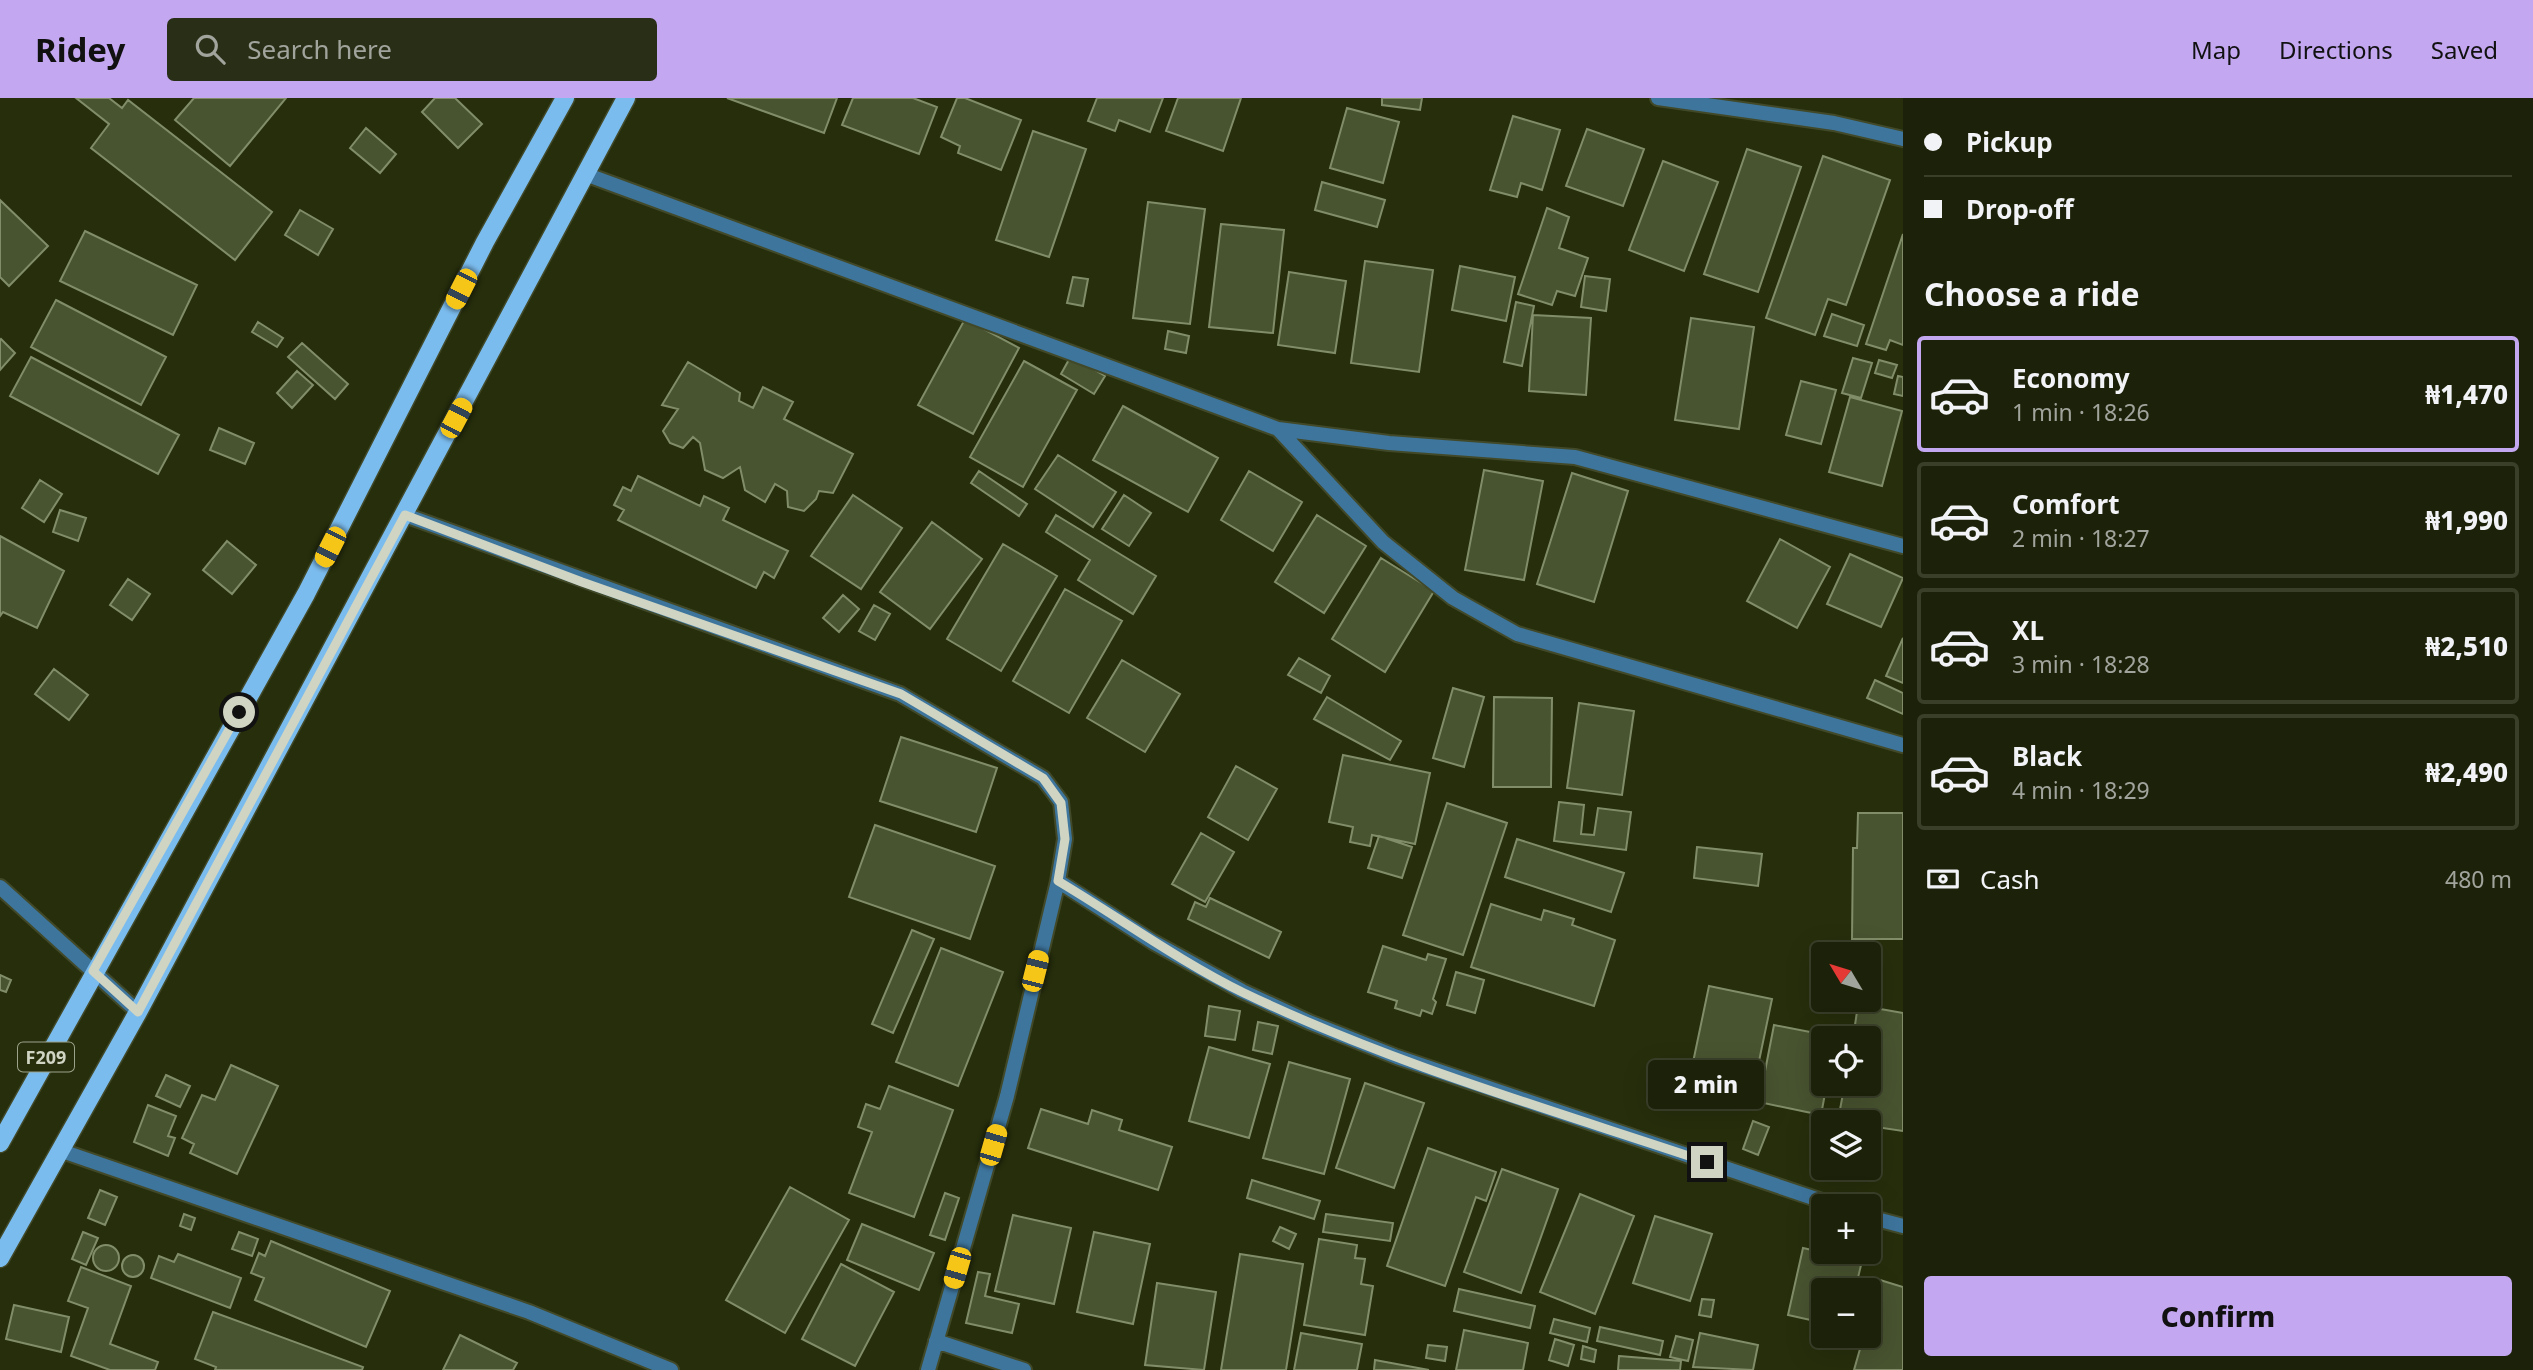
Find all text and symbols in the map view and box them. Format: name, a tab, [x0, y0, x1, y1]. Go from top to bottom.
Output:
search box	[167, 18, 657, 81]
text: Ridey	[35, 27, 125, 72]
icon: search	[191, 30, 229, 68]
text: Search here	[247, 31, 392, 67]
text: Map	[2191, 33, 2241, 66]
text: Directions	[2279, 33, 2393, 66]
text: Saved	[2431, 33, 2498, 66]
text: Pickup	[1966, 124, 2053, 160]
text: Drop-off	[1966, 191, 2073, 227]
car	[443, 266, 480, 312]
text: Choose a ride	[1924, 272, 2140, 315]
text: Economy	[2012, 360, 2130, 396]
icon: car	[1928, 363, 1991, 426]
text: ₦1,470	[2425, 376, 2508, 412]
car	[437, 395, 476, 441]
text: 1 min · 18:26	[2012, 396, 2150, 428]
text: Comfort	[2012, 486, 2120, 522]
icon: car	[1928, 489, 1991, 552]
text: ₦1,990	[2425, 502, 2508, 538]
text: 2 min · 18:27	[2012, 522, 2150, 554]
car	[312, 524, 349, 570]
text: XL	[2012, 612, 2044, 648]
icon: car	[1928, 615, 1991, 678]
text: ₦2,510	[2425, 628, 2508, 664]
text: 3 min · 18:28	[2012, 648, 2150, 680]
route start	[223, 696, 255, 728]
text: Black	[2012, 738, 2082, 774]
icon: car	[1928, 741, 1991, 804]
text: ₦2,490	[2425, 754, 2508, 790]
text: 4 min · 18:29	[2012, 774, 2150, 806]
icon: cash	[1924, 860, 1962, 898]
text: Cash	[1980, 861, 2040, 897]
text: 480 m	[2445, 863, 2512, 895]
north arrow	[1811, 942, 1881, 1012]
map controls	[1811, 942, 1881, 1348]
car	[1020, 948, 1051, 994]
button: locate	[1811, 1026, 1881, 1096]
road number: F209	[18, 1042, 74, 1072]
callout: 2 min	[1649, 1060, 1765, 1110]
text: 2 min	[1674, 1068, 1738, 1100]
button: layers	[1811, 1110, 1881, 1180]
car	[978, 1122, 1009, 1168]
route end	[1691, 1146, 1723, 1178]
button: +	[1811, 1194, 1881, 1264]
car	[942, 1245, 973, 1291]
button: Confirm	[1924, 1276, 2512, 1356]
button: −	[1811, 1278, 1881, 1348]

